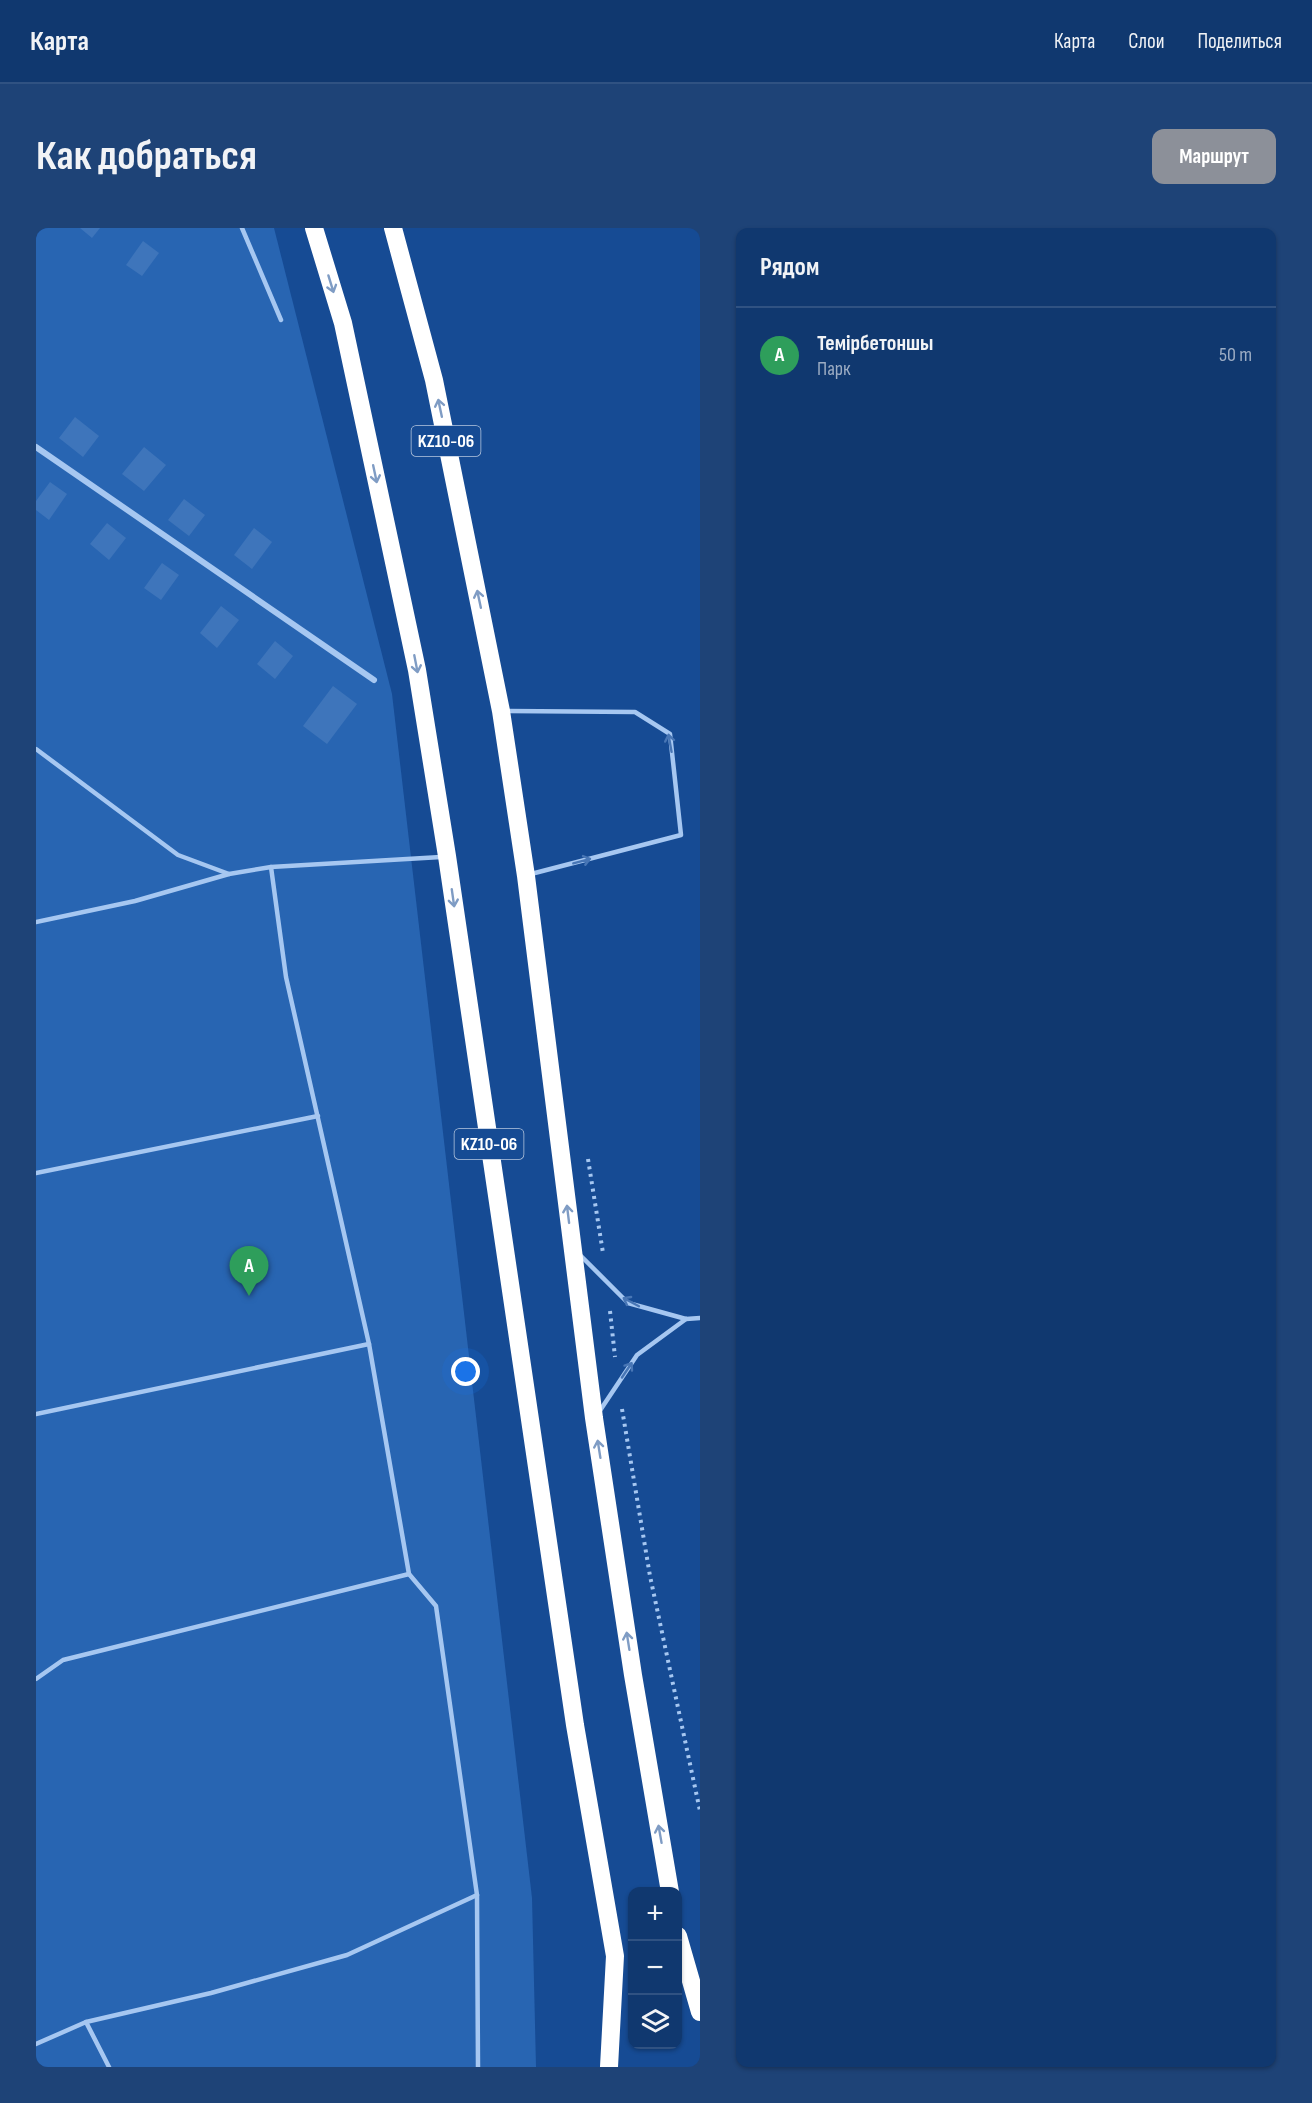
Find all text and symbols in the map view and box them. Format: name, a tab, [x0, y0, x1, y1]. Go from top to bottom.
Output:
text: Карта	[30, 25, 89, 58]
text: Карта	[1054, 29, 1095, 54]
text: Слои	[1128, 29, 1164, 54]
text: Поделиться	[1197, 29, 1282, 54]
button: Маршрут	[1152, 129, 1276, 184]
text: Как добраться	[36, 131, 257, 182]
text: Рядом	[760, 252, 819, 283]
one-way arrow	[326, 274, 337, 293]
text: Темірбетоншы	[817, 330, 933, 357]
text: A	[775, 343, 784, 367]
text: 50 m	[1219, 343, 1252, 367]
text: Парк	[817, 357, 851, 381]
one-way arrow	[434, 399, 445, 419]
road number: KZ10-06	[412, 426, 480, 456]
one-way arrow	[370, 463, 381, 483]
one-way arrow	[473, 590, 484, 610]
one-way arrow	[411, 654, 422, 674]
one-way arrow	[665, 734, 676, 753]
one-way arrow	[573, 855, 592, 866]
one-way arrow	[448, 888, 459, 908]
road number: KZ10-06	[454, 1129, 524, 1159]
one-way arrow	[562, 1204, 573, 1224]
pin: A	[230, 1246, 268, 1296]
one-way arrow	[622, 1295, 640, 1307]
your location	[451, 1357, 480, 1386]
one-way arrow	[621, 1362, 633, 1378]
one-way arrow	[593, 1439, 604, 1459]
one-way arrow	[623, 1632, 634, 1652]
one-way arrow	[654, 1824, 665, 1844]
map controls	[628, 1887, 682, 2049]
button: +	[628, 1887, 682, 1941]
button: −	[628, 1941, 682, 1995]
button: layers	[628, 1995, 682, 2049]

